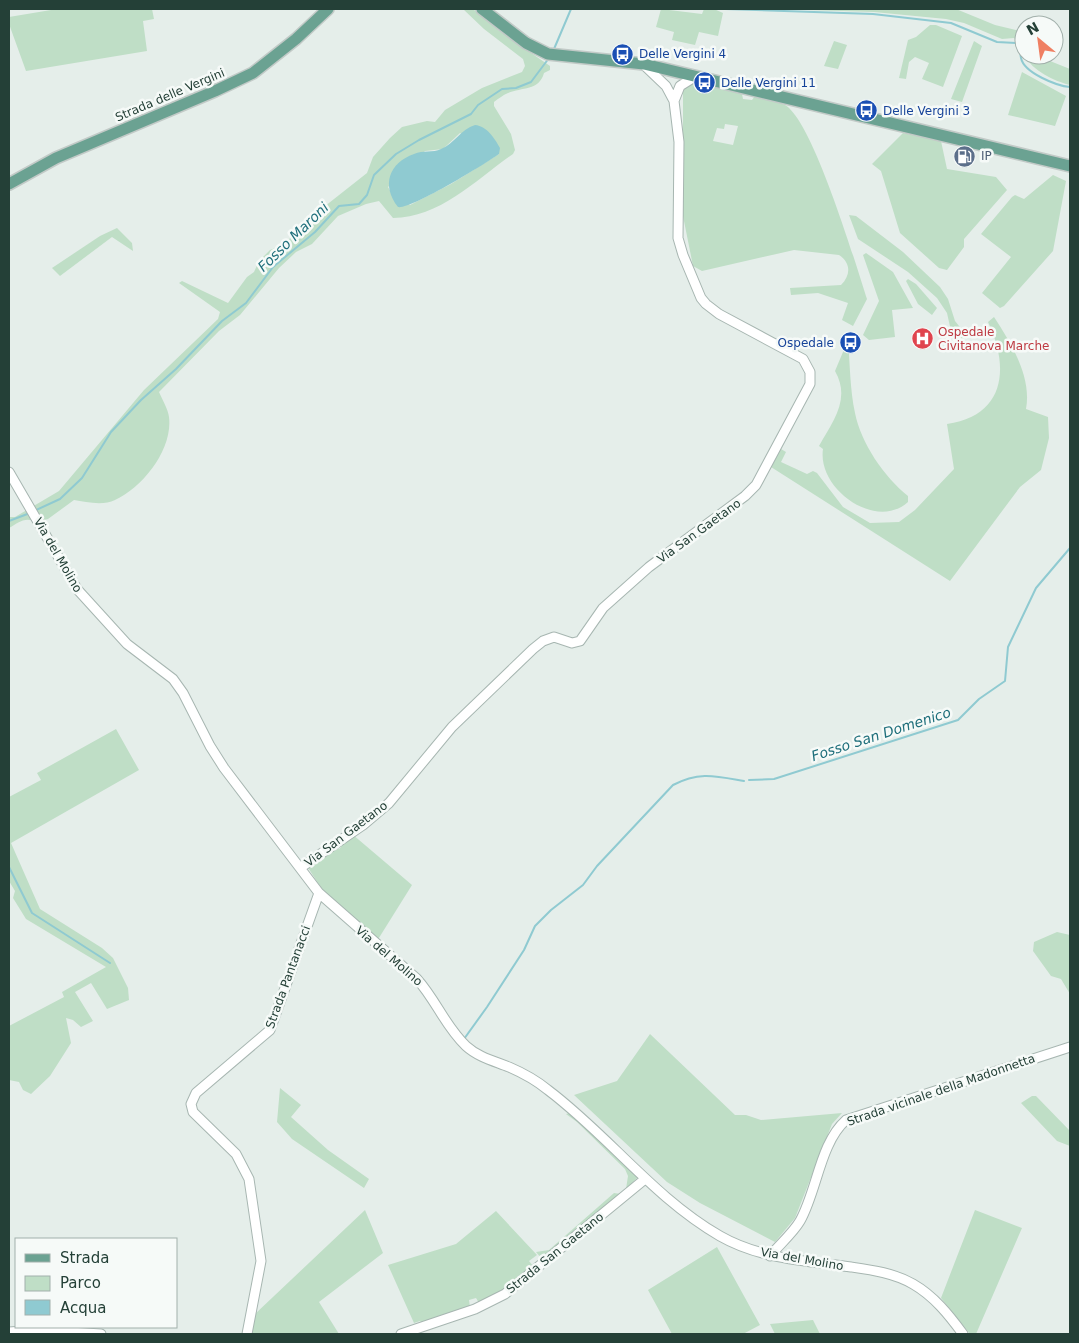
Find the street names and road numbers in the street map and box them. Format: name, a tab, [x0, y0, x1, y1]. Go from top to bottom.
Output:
street label: Strada delle Vergini	[113, 66, 227, 124]
street label: Via San Gaetano	[654, 496, 744, 566]
street label: Via del Molino	[31, 515, 85, 595]
street label: Via San Gaetano	[302, 798, 390, 870]
street label: Via del Molino	[353, 923, 425, 989]
street label: Strada Pantanacci	[263, 924, 313, 1030]
street label: Strada vicinale della Madonnetta	[845, 1051, 1037, 1129]
street label: Strada San Gaetano	[504, 1210, 606, 1296]
street label: Via del Molino	[759, 1245, 845, 1273]

